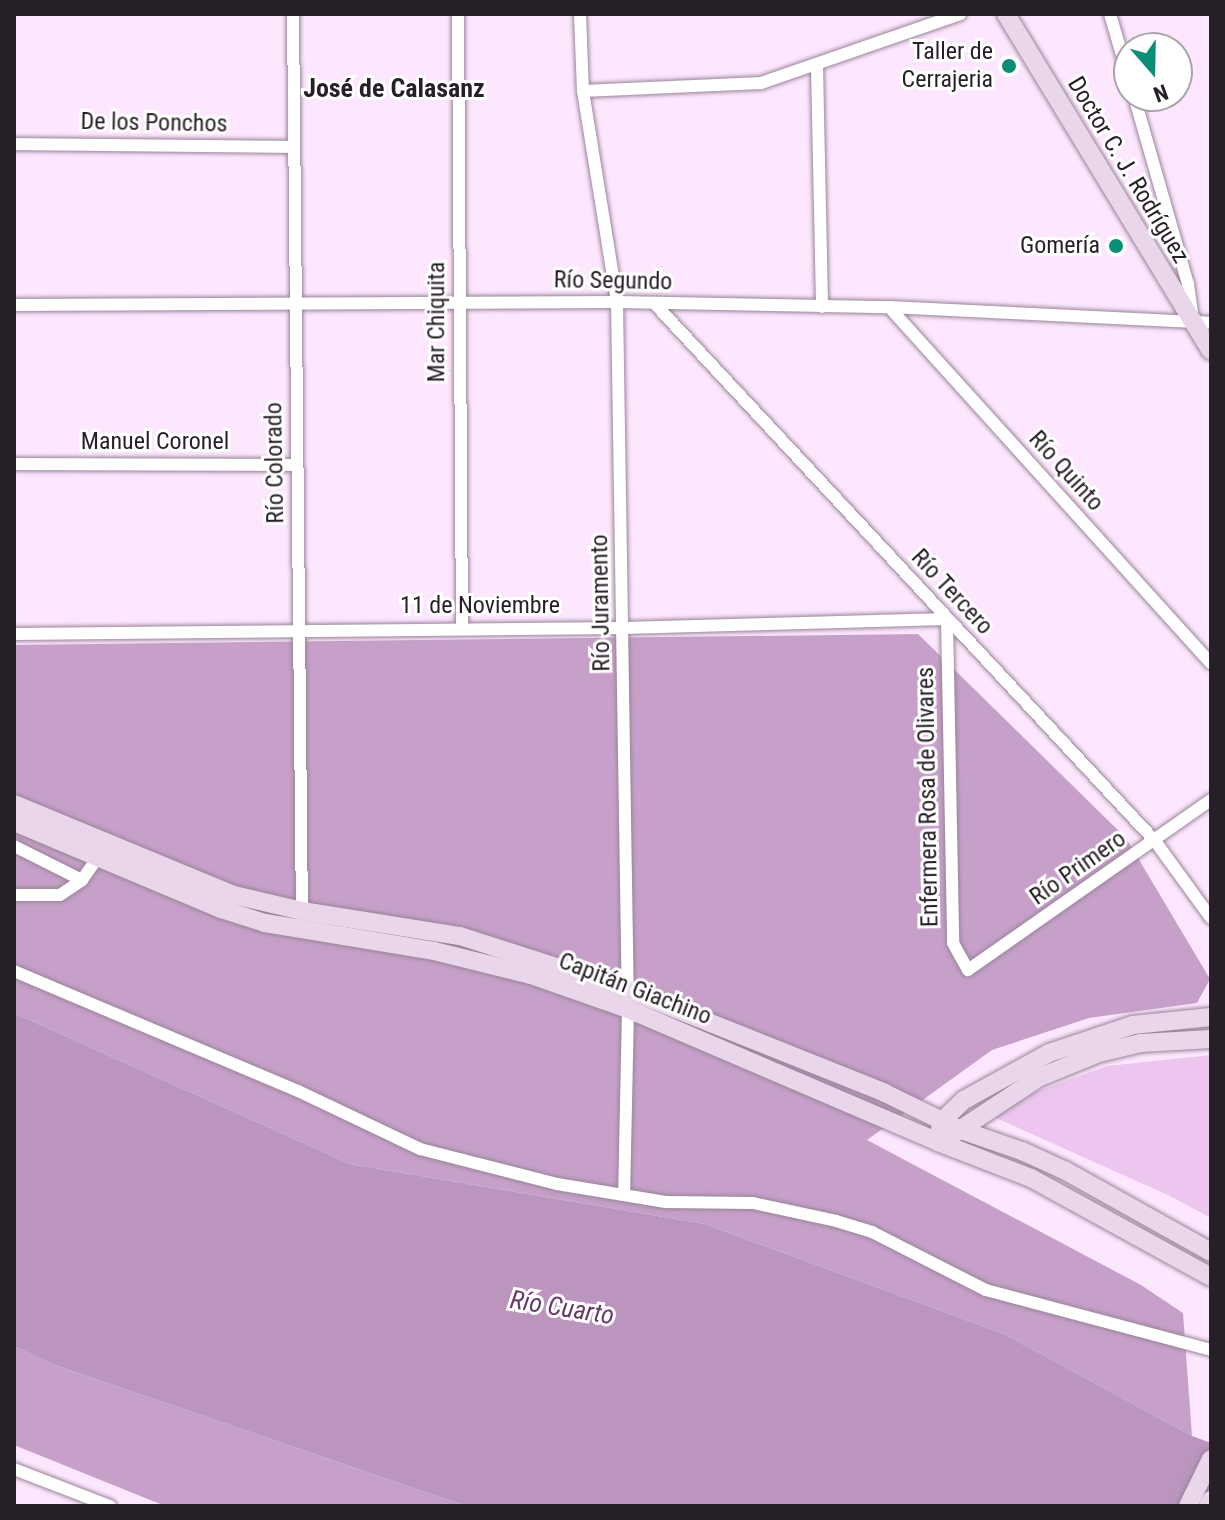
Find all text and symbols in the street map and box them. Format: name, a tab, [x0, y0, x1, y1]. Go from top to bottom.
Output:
north arrow	[1113, 32, 1193, 112]
place label: Taller de Cerrajeria	[902, 38, 993, 94]
marker: Taller de Cerrajeria	[1000, 57, 1018, 75]
street label: Doctor C. J. Rodríguez	[1061, 72, 1195, 268]
district label: José de Calasanz	[303, 73, 485, 105]
text: N	[1150, 79, 1171, 107]
street label: De los Ponchos	[80, 107, 228, 139]
place label: Gomería	[1020, 232, 1100, 260]
marker: Gomería	[1107, 237, 1125, 255]
street label: Mar Chiquita	[423, 262, 451, 382]
street label: Río Segundo	[553, 266, 673, 296]
street label: Río Colorado	[260, 402, 290, 524]
street label: Río Quinto	[1023, 425, 1109, 517]
street label: Manuel Coronel	[81, 428, 229, 456]
street label: Río Juramento	[585, 534, 617, 672]
street label: Río Tercero	[905, 543, 999, 641]
street label: 11 de Noviembre	[400, 592, 560, 620]
street label: Enfermera Rosa de Olivares	[911, 667, 945, 927]
street label: Río Primero	[1024, 825, 1132, 911]
street label: Capitán Giachino	[555, 947, 715, 1031]
water label: Río Cuarto	[508, 1284, 616, 1332]

